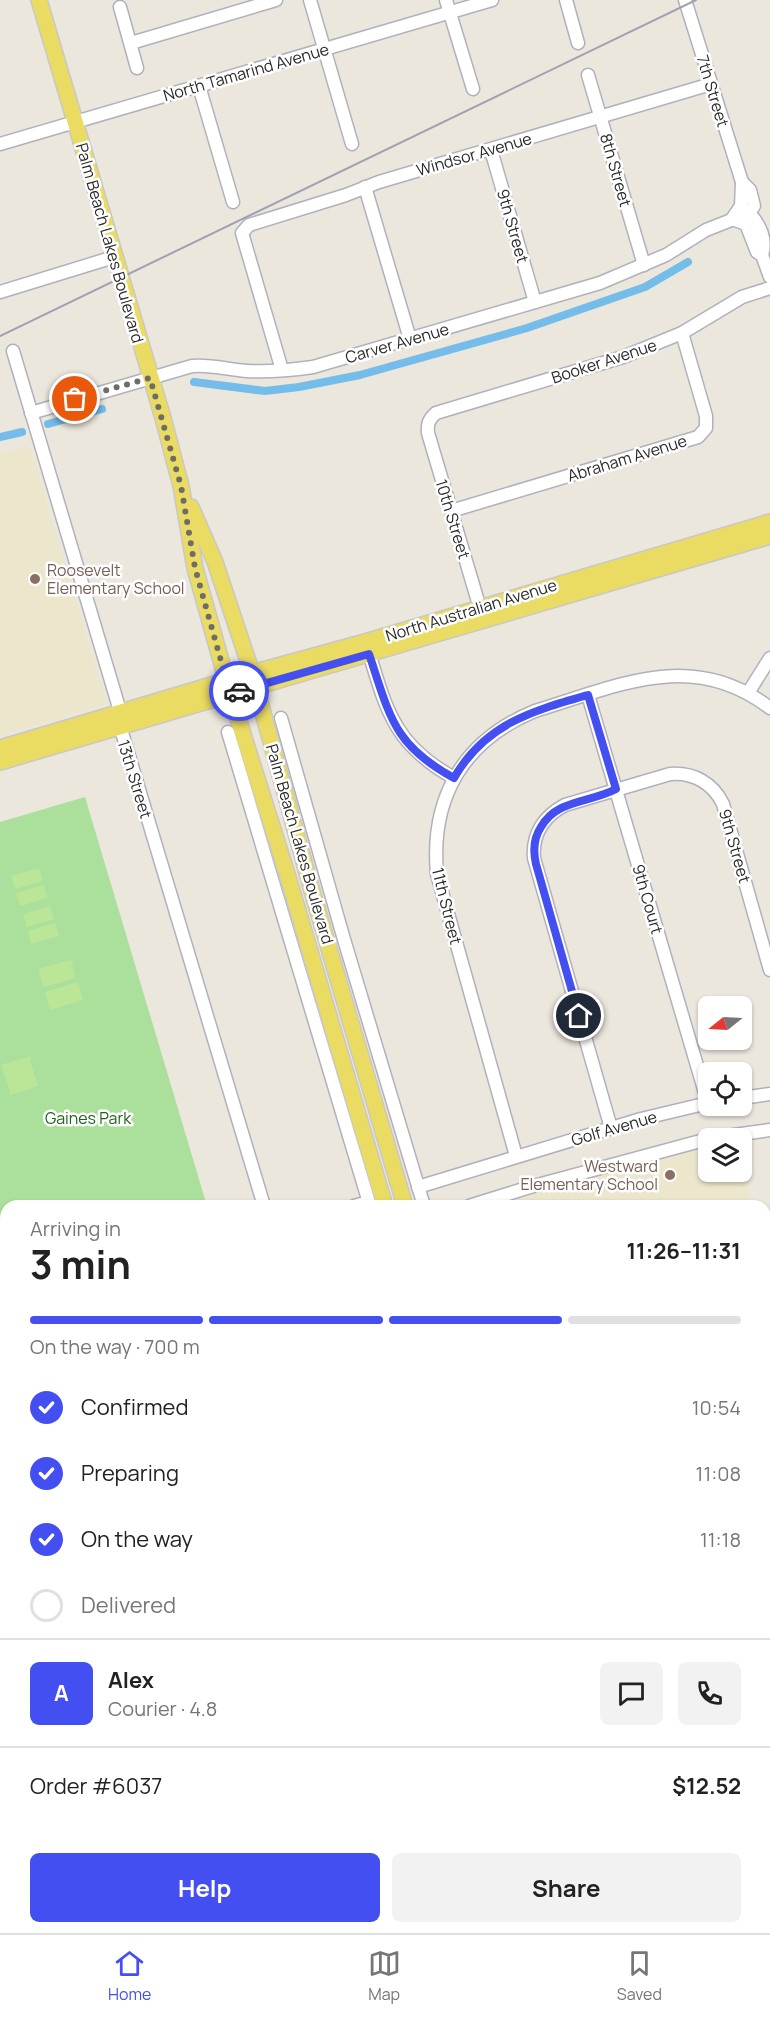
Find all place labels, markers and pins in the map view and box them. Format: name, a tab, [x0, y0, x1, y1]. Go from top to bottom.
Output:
pin	[49, 373, 100, 424]
place label: Roosevelt Elementary School	[47, 559, 185, 599]
marker: Roosevelt Elementary School	[28, 572, 42, 586]
pin	[553, 990, 604, 1041]
place label: Westward Elementary School	[520, 1155, 658, 1195]
marker: Westward Elementary School	[663, 1168, 677, 1182]

